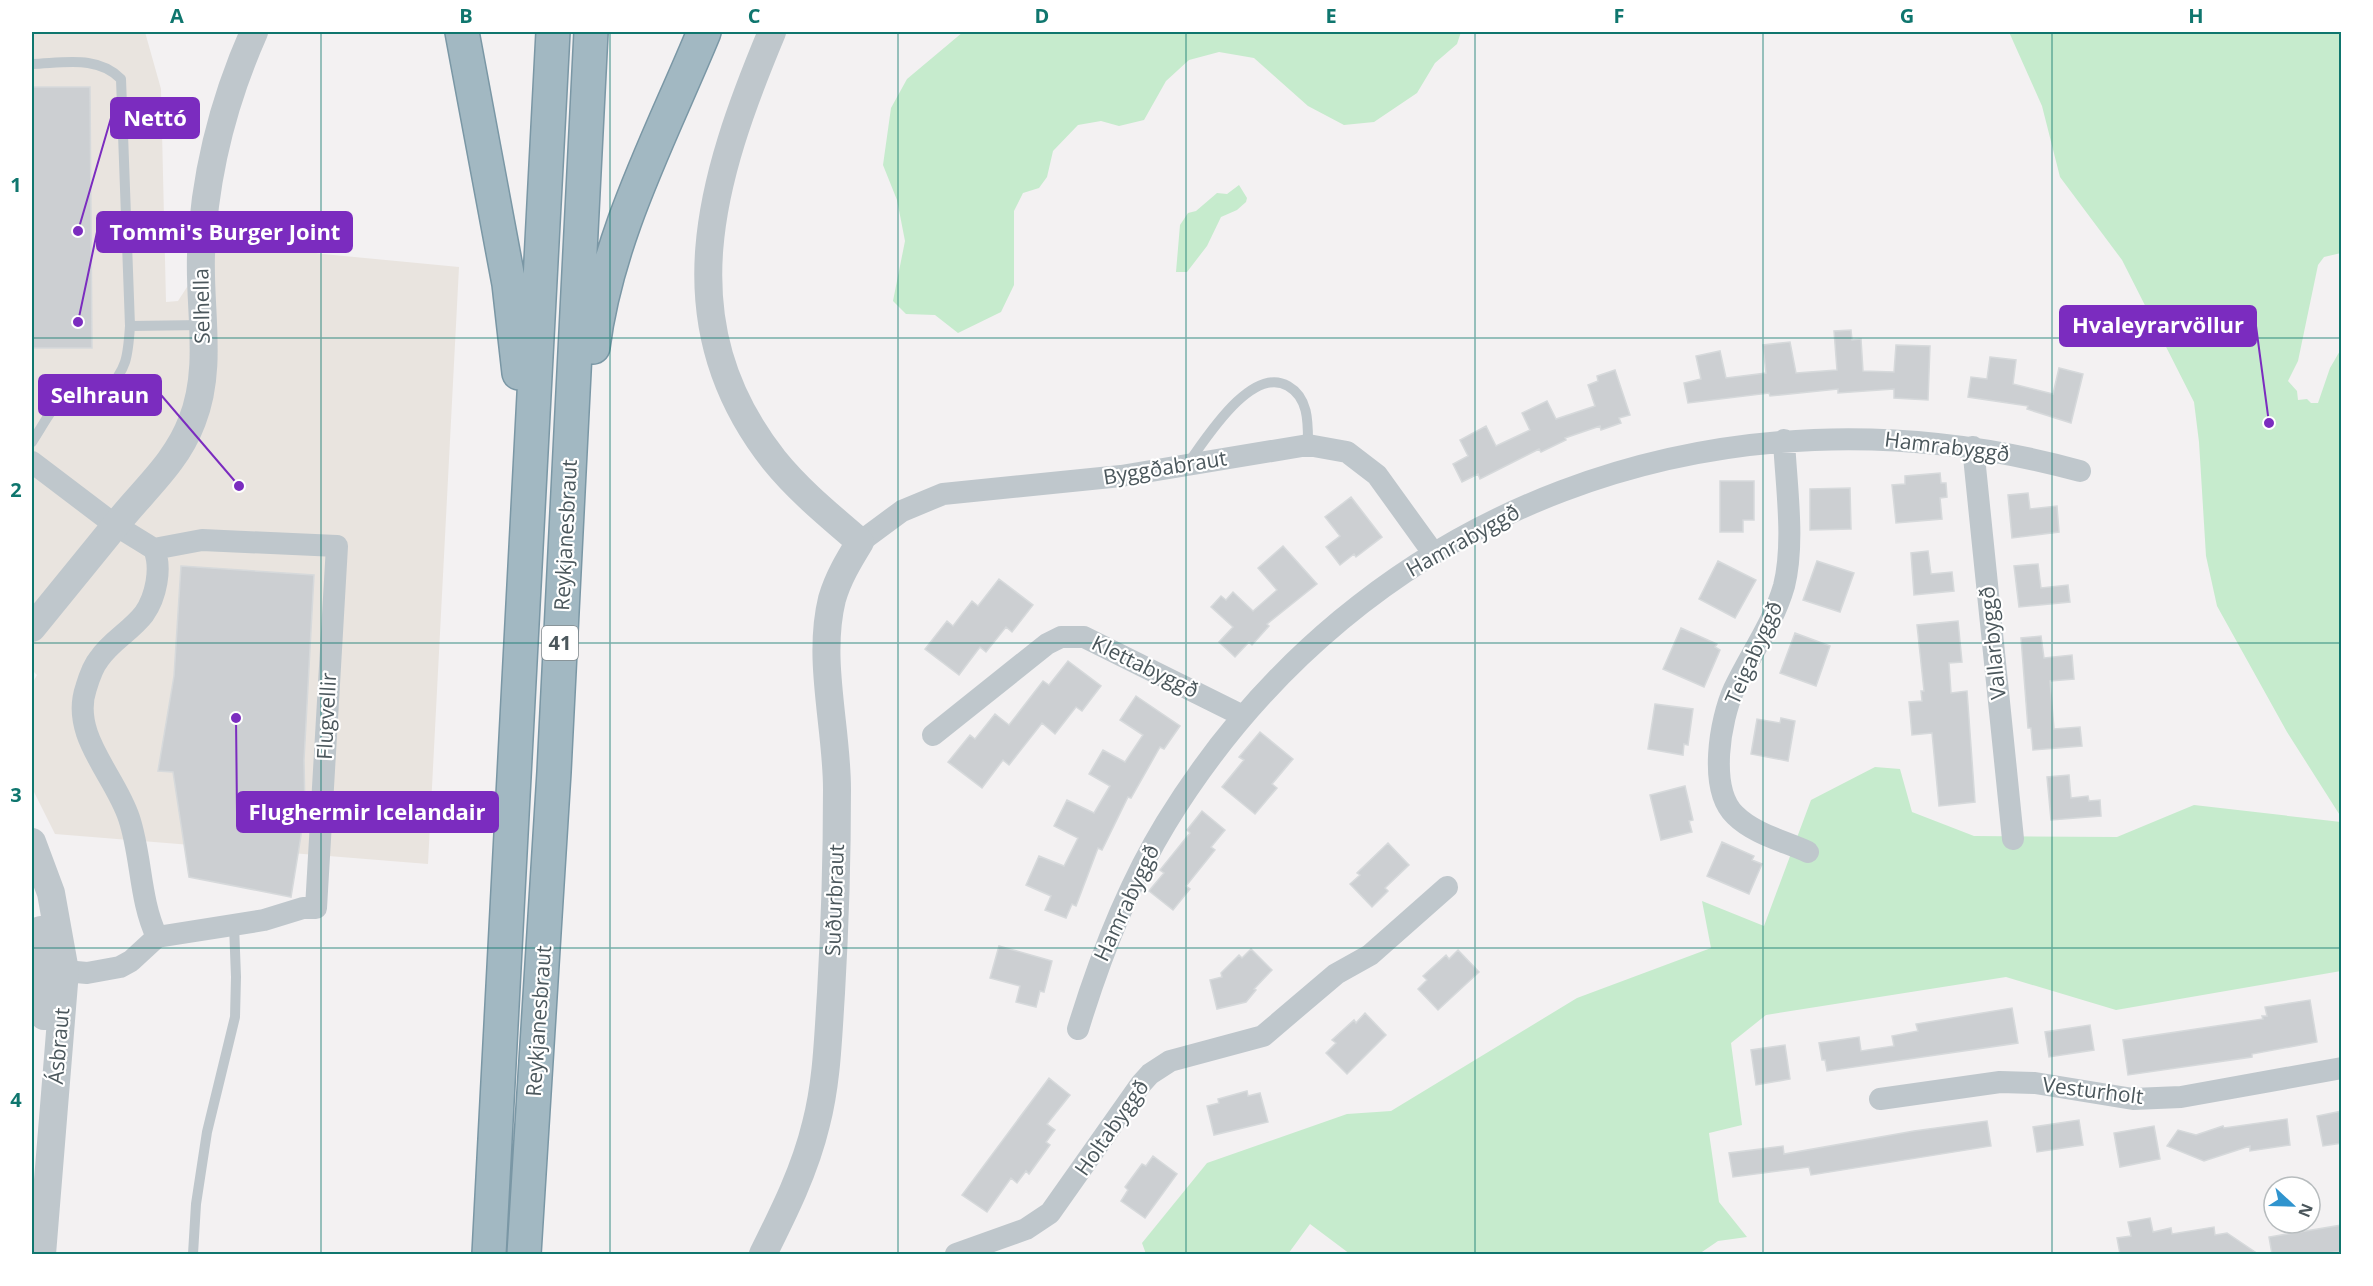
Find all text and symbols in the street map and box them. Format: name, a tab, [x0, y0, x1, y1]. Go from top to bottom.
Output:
text: A	[170, 2, 184, 29]
text: B	[459, 2, 473, 29]
text: C	[748, 2, 761, 29]
text: D	[1035, 2, 1049, 29]
text: E	[1325, 2, 1337, 29]
text: F	[1614, 2, 1624, 29]
text: G	[1900, 2, 1914, 29]
text: H	[2188, 2, 2204, 29]
callout: Nettó	[111, 98, 199, 138]
text: Nettó	[123, 102, 187, 132]
text: 1	[10, 171, 22, 198]
callout: Tommi's Burger Joint	[97, 212, 352, 252]
text: Tommi's Burger Joint	[110, 216, 340, 246]
street label: Selhella	[186, 268, 216, 344]
callout: Hvaleyrarvöllur	[2060, 306, 2256, 346]
text: Hvaleyrarvöllur	[2072, 309, 2244, 339]
callout: Selhraun	[39, 375, 161, 415]
text: Selhraun	[51, 379, 149, 409]
street label: Hamrabyggð	[1883, 424, 2011, 468]
street label: Byggðabraut	[1101, 443, 1229, 491]
street label: Reykjanesbraut	[547, 459, 583, 611]
text: 2	[10, 476, 22, 503]
street label: Hamrabyggð	[1401, 497, 1524, 583]
street label: Vallarbyggð	[1972, 585, 2012, 701]
street label: Teigabyggð	[1718, 596, 1788, 709]
road number: 41	[542, 626, 578, 660]
street label: Klettabyggð	[1087, 628, 1203, 704]
street label: Flugvellir	[310, 671, 342, 760]
text: 3	[10, 781, 22, 808]
callout: Flughermir Icelandair	[237, 792, 498, 832]
text: Flughermir Icelandair	[248, 796, 486, 826]
street label: Hamrabyggð	[1087, 840, 1165, 965]
street label: Suðurbraut	[818, 844, 850, 956]
street label: Reykjanesbraut	[519, 944, 557, 1097]
street label: Ásbraut	[41, 1006, 75, 1085]
street label: Vesturholt	[2041, 1070, 2145, 1110]
street label: Holtabyggð	[1068, 1074, 1155, 1181]
text: 4	[10, 1086, 22, 1113]
north arrow	[2262, 1175, 2322, 1235]
text: N	[2293, 1200, 2319, 1221]

